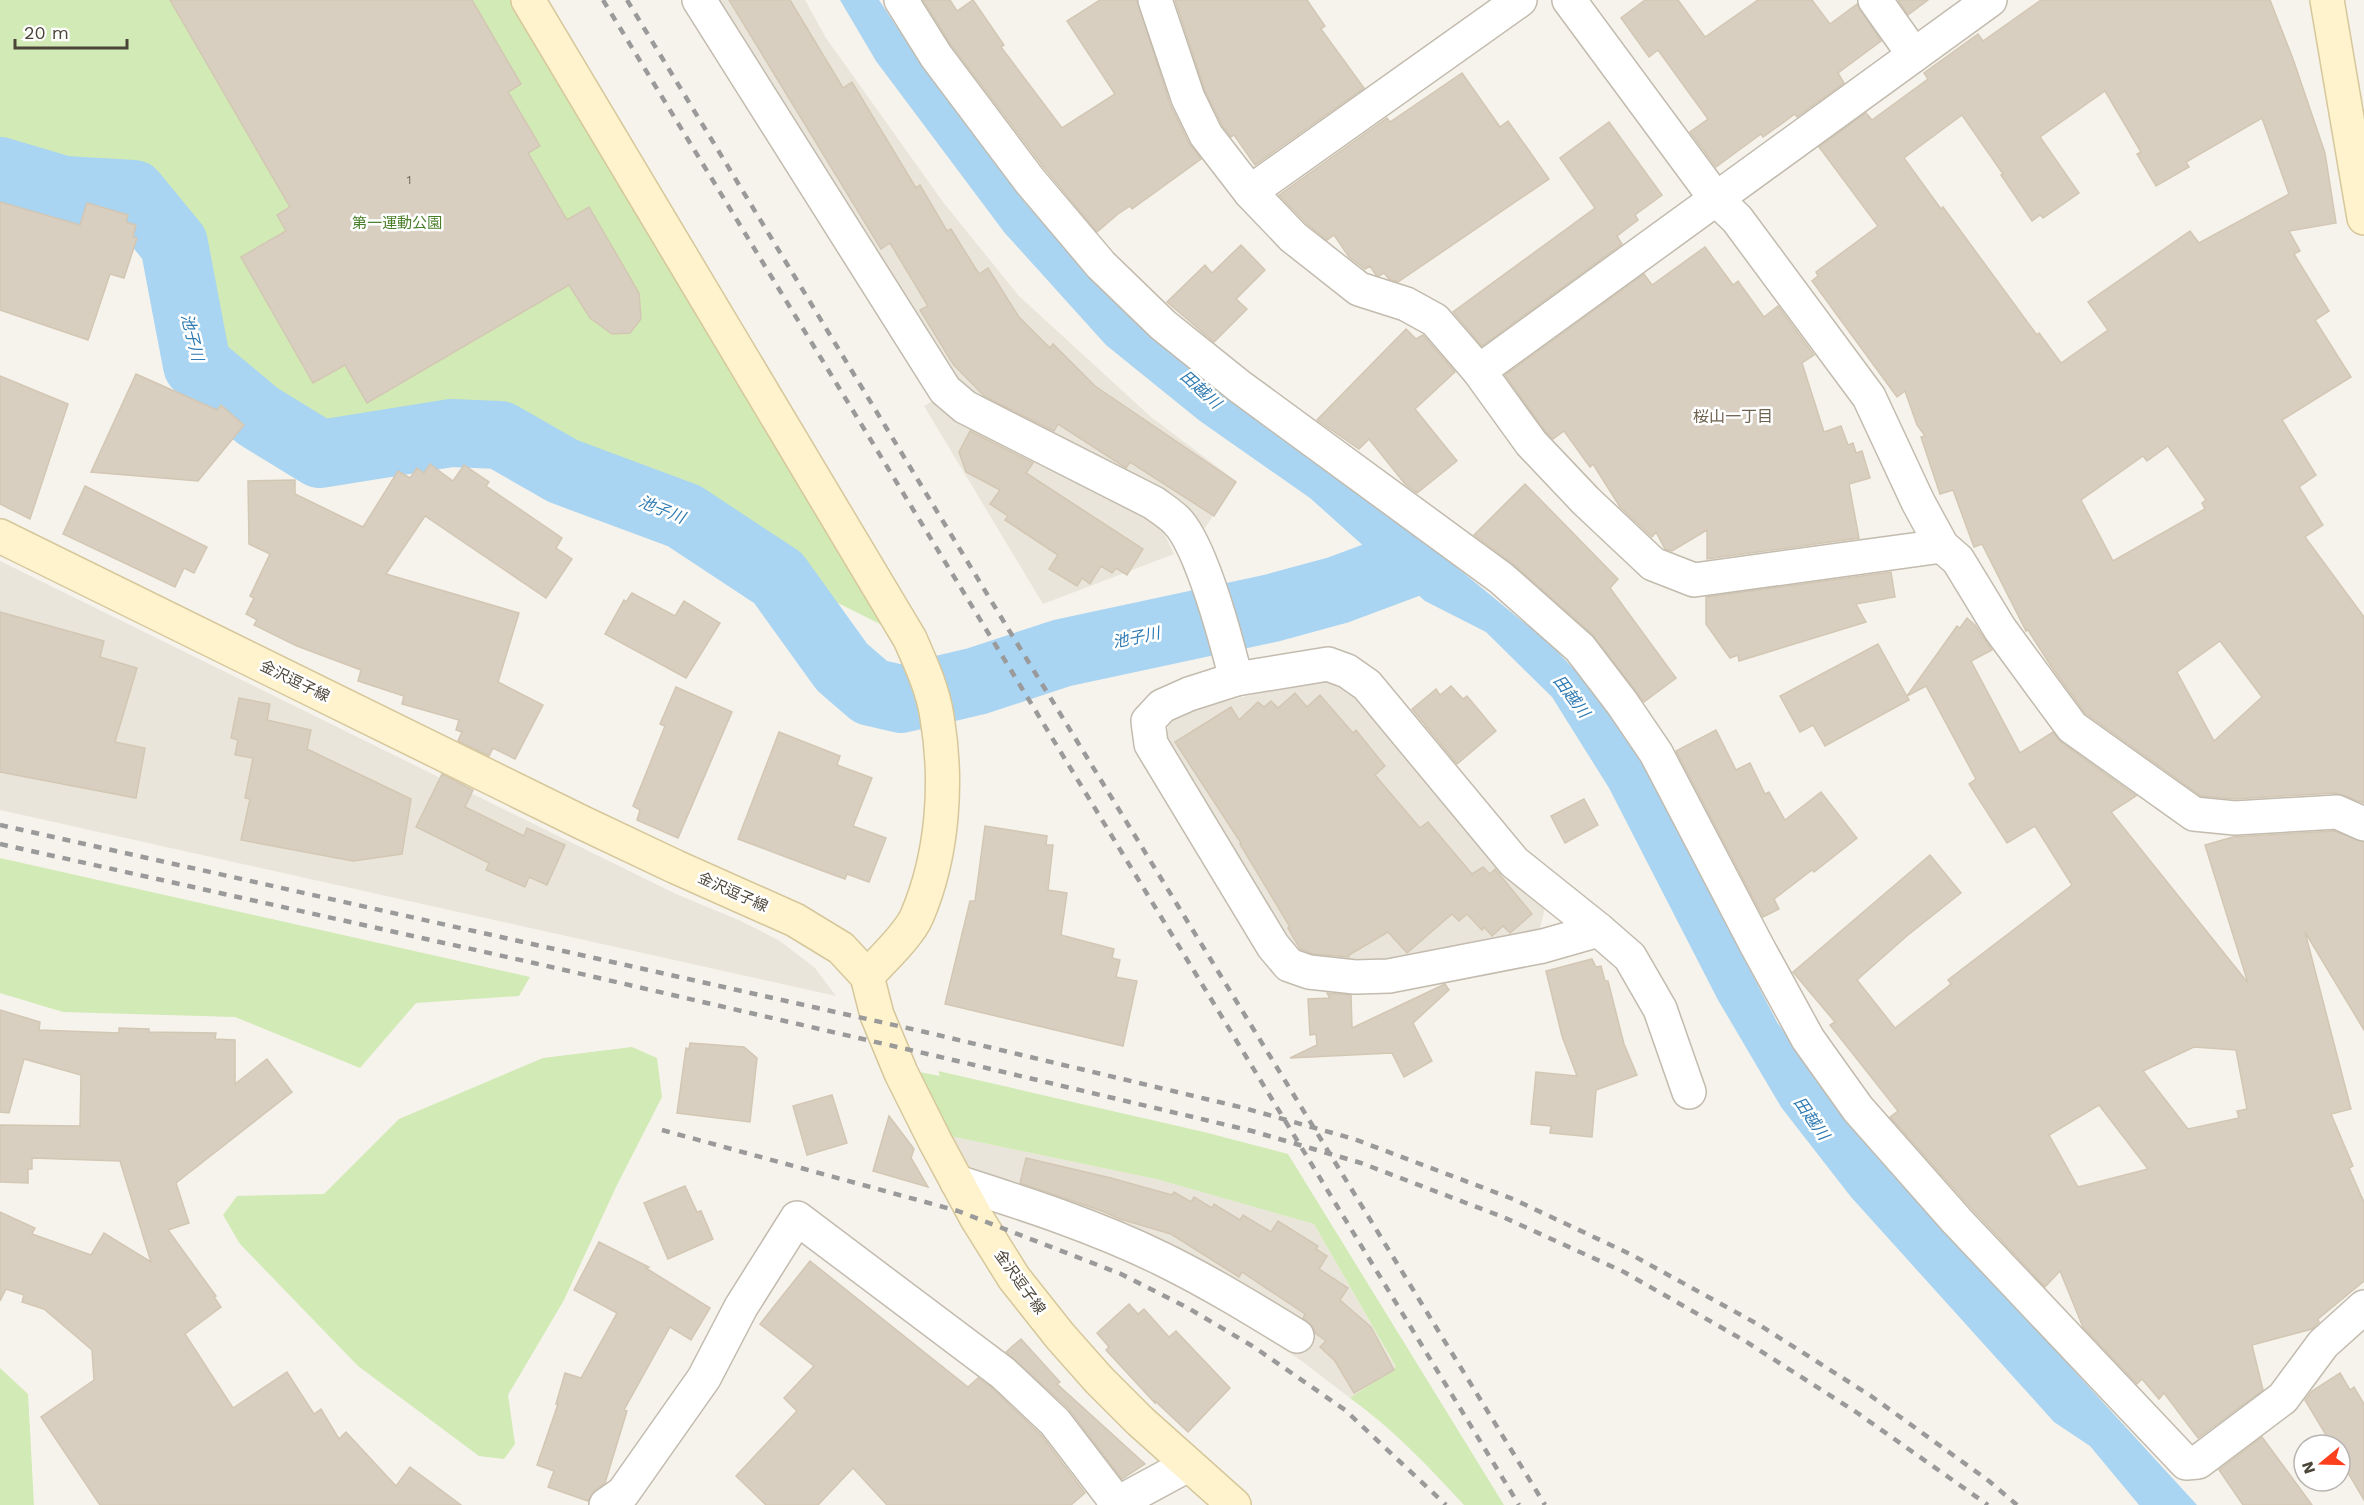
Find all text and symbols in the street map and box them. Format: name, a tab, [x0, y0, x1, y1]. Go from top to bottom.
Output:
scale bar	[15, 12, 128, 50]
text: 20 m	[24, 22, 69, 43]
house number: 1	[407, 173, 411, 187]
park label: 第一運動公園	[352, 214, 442, 232]
water label: 池子川	[177, 312, 208, 365]
water label: 田越川	[1176, 366, 1226, 414]
district label: 桜山一丁目	[1693, 407, 1773, 426]
water label: 池子川	[636, 492, 689, 528]
water label: 池子川	[1111, 623, 1164, 652]
street label: 金沢逗子線	[257, 656, 333, 706]
water label: 田越川	[1550, 671, 1595, 723]
street label: 金沢逗子線	[695, 869, 771, 915]
water label: 田越川	[1790, 1093, 1834, 1145]
street label: 金沢逗子線	[991, 1246, 1049, 1318]
north arrow	[2292, 1433, 2352, 1493]
text: N	[2297, 1459, 2319, 1476]

